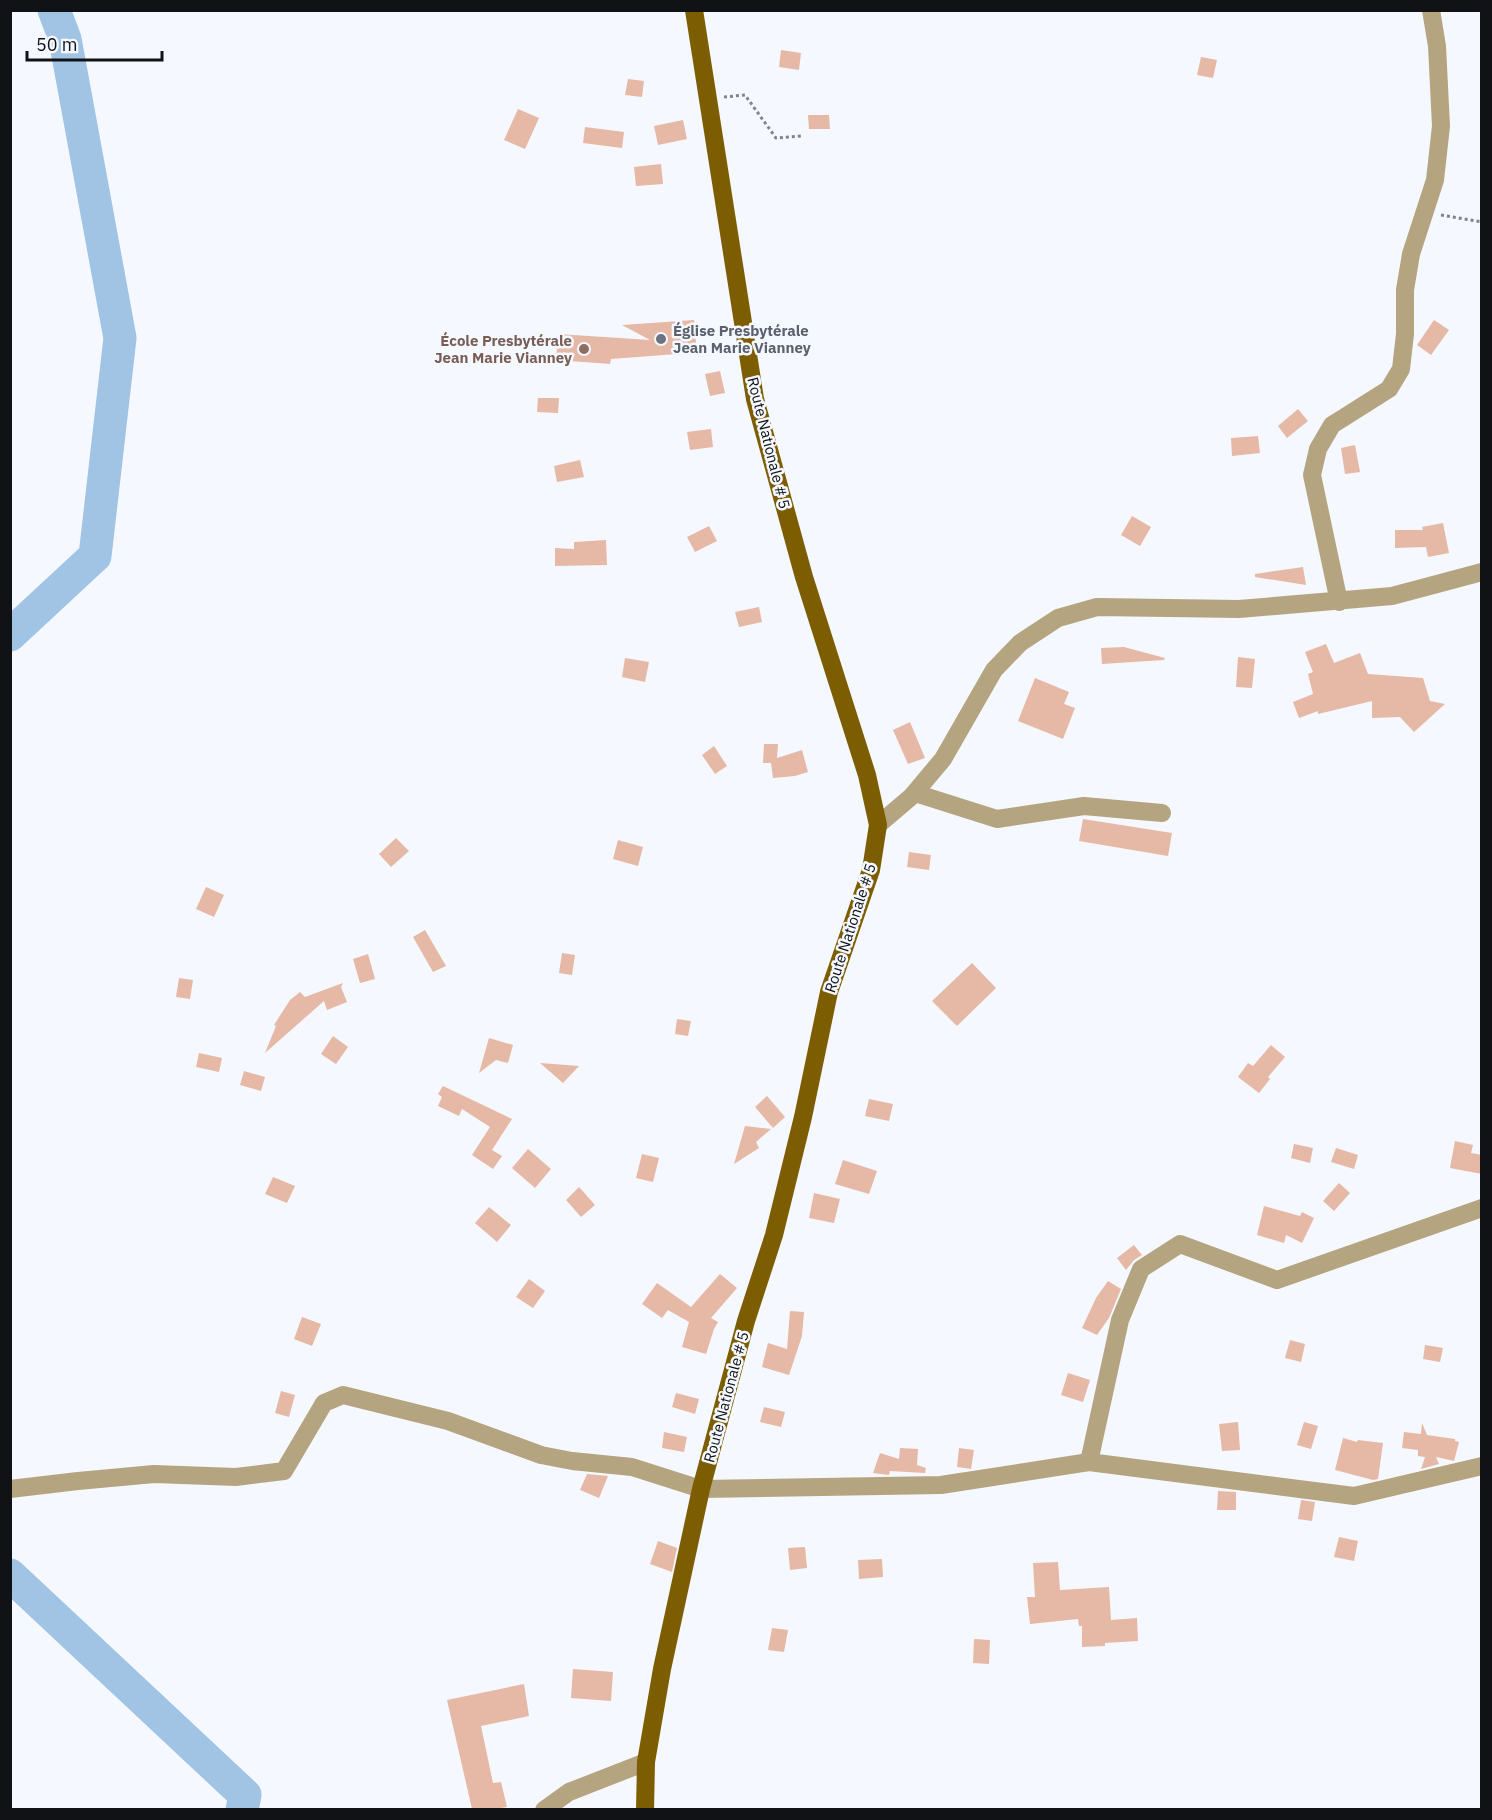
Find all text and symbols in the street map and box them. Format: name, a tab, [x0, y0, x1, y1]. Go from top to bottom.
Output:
scale bar	[27, 24, 162, 62]
text: 50 m	[36, 33, 78, 56]
place label: Église Presbytérale Jean Marie Vianney	[673, 321, 811, 357]
place label: École Presbytérale Jean Marie Vianney	[434, 331, 572, 367]
marker: Église Presbytérale Jean Marie Vianney	[654, 332, 668, 346]
marker: École Presbytérale Jean Marie Vianney	[577, 342, 591, 356]
street label: Route Nationale # 5	[743, 375, 795, 511]
street label: Route Nationale # 5	[820, 861, 880, 995]
street label: Route Nationale # 5	[699, 1329, 753, 1465]

